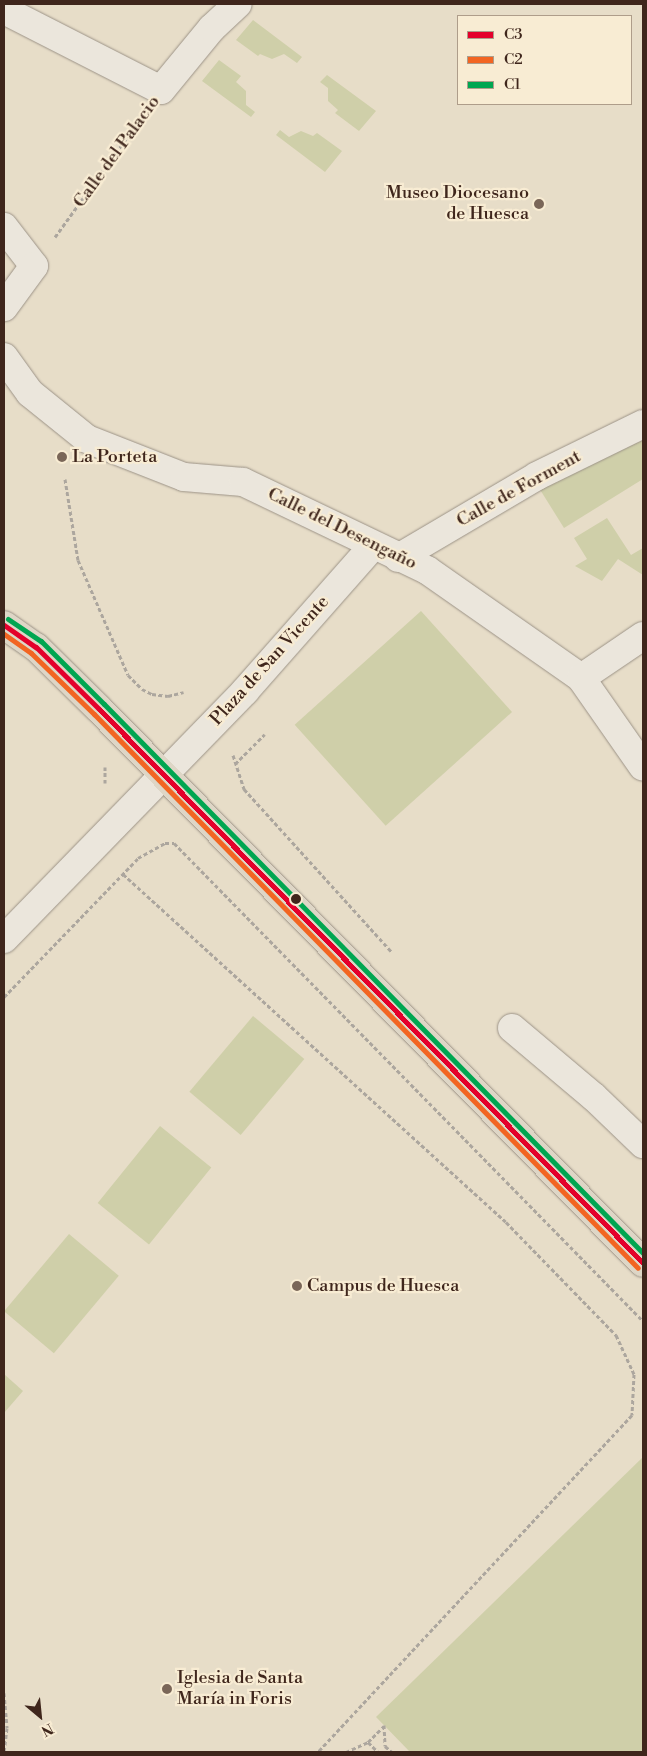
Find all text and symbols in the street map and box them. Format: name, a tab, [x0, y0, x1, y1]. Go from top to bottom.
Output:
legend	[457, 15, 632, 105]
text: C3	[504, 25, 523, 44]
text: C2	[504, 50, 523, 69]
text: C1	[504, 75, 521, 94]
street label: Calle del Palacio	[69, 92, 165, 212]
place label: Museo Diocesano de Huesca	[386, 183, 529, 225]
marker: Museo Diocesano de Huesca	[533, 198, 545, 210]
place label: La Porteta	[72, 446, 157, 468]
street label: Calle de Forment	[453, 446, 585, 532]
marker: La Porteta	[56, 451, 68, 463]
street label: Calle del Desengaño	[264, 483, 420, 575]
street label: Plaza de San Vicente	[206, 592, 334, 730]
unlabelled marker	[291, 894, 301, 904]
place label: Campus de Huesca	[307, 1275, 459, 1297]
marker: Campus de Huesca	[291, 1280, 303, 1292]
place label: Iglesia de Santa María in Foris	[177, 1668, 303, 1710]
marker: Iglesia de Santa María in Foris	[161, 1683, 173, 1695]
north arrow	[15, 1691, 65, 1741]
text: N	[38, 1719, 56, 1740]

